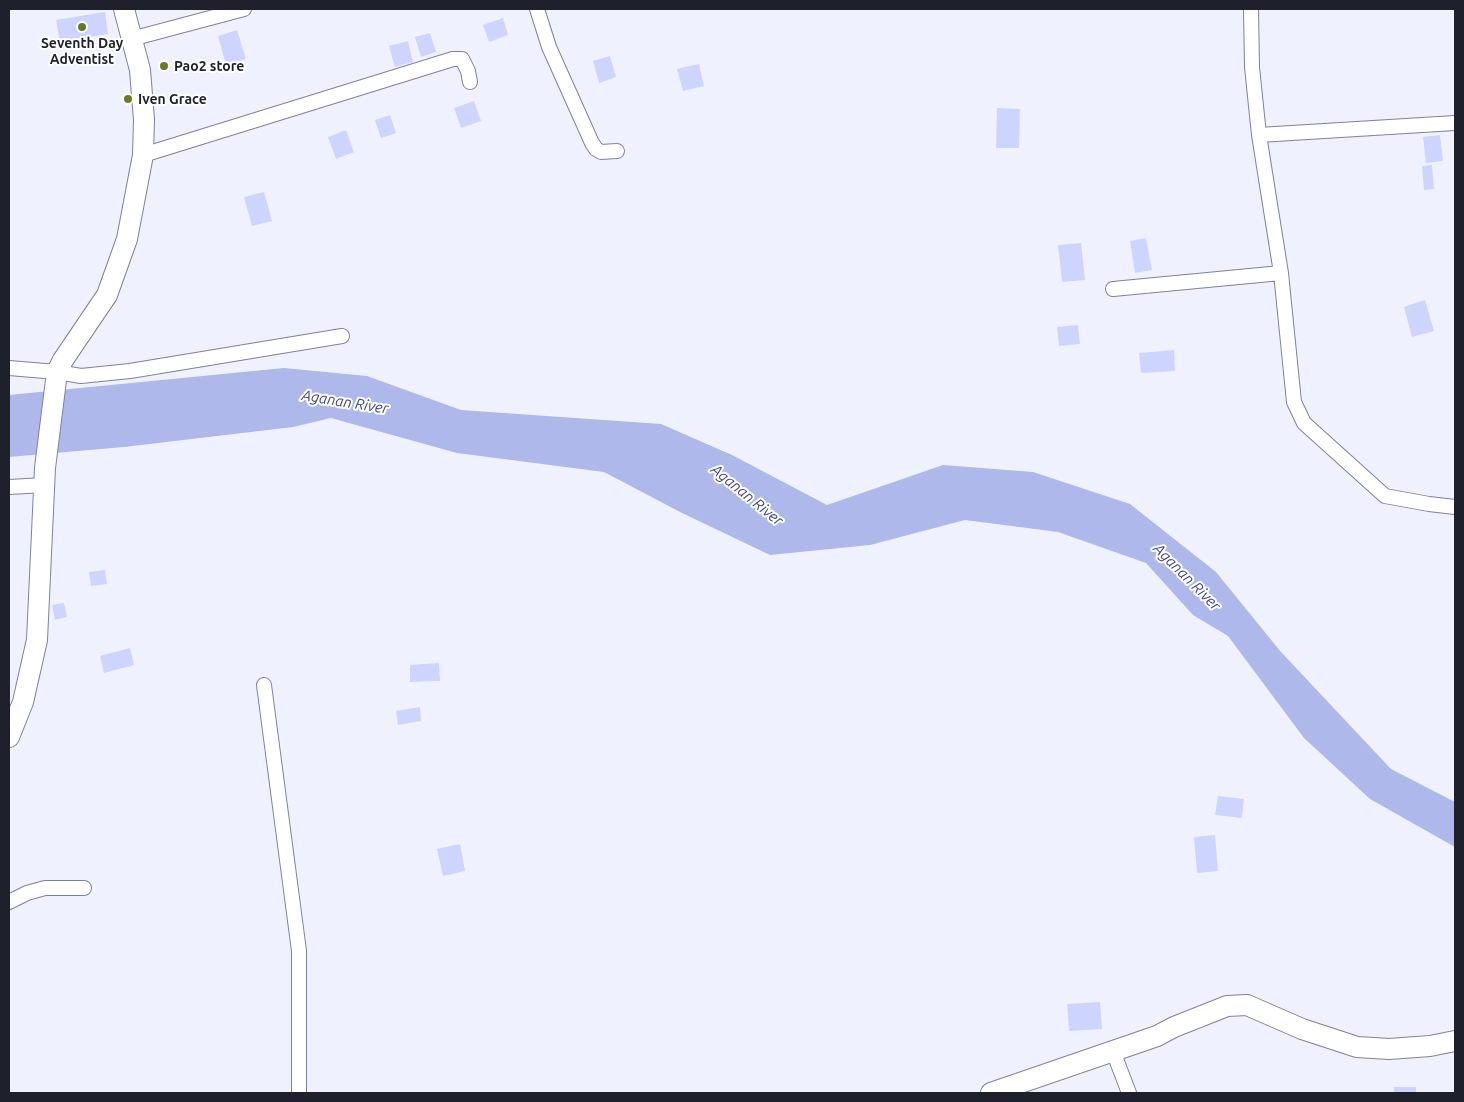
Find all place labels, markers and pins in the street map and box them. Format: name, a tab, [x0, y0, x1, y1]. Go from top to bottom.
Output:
marker: Seventh Day Adventist	[76, 21, 88, 33]
place label: Seventh Day Adventist	[41, 35, 123, 68]
place label: Pao2 store	[174, 58, 244, 74]
marker: Pao2 store	[158, 60, 170, 72]
place label: Iven Grace	[138, 91, 207, 107]
marker: Iven Grace	[122, 93, 134, 105]

